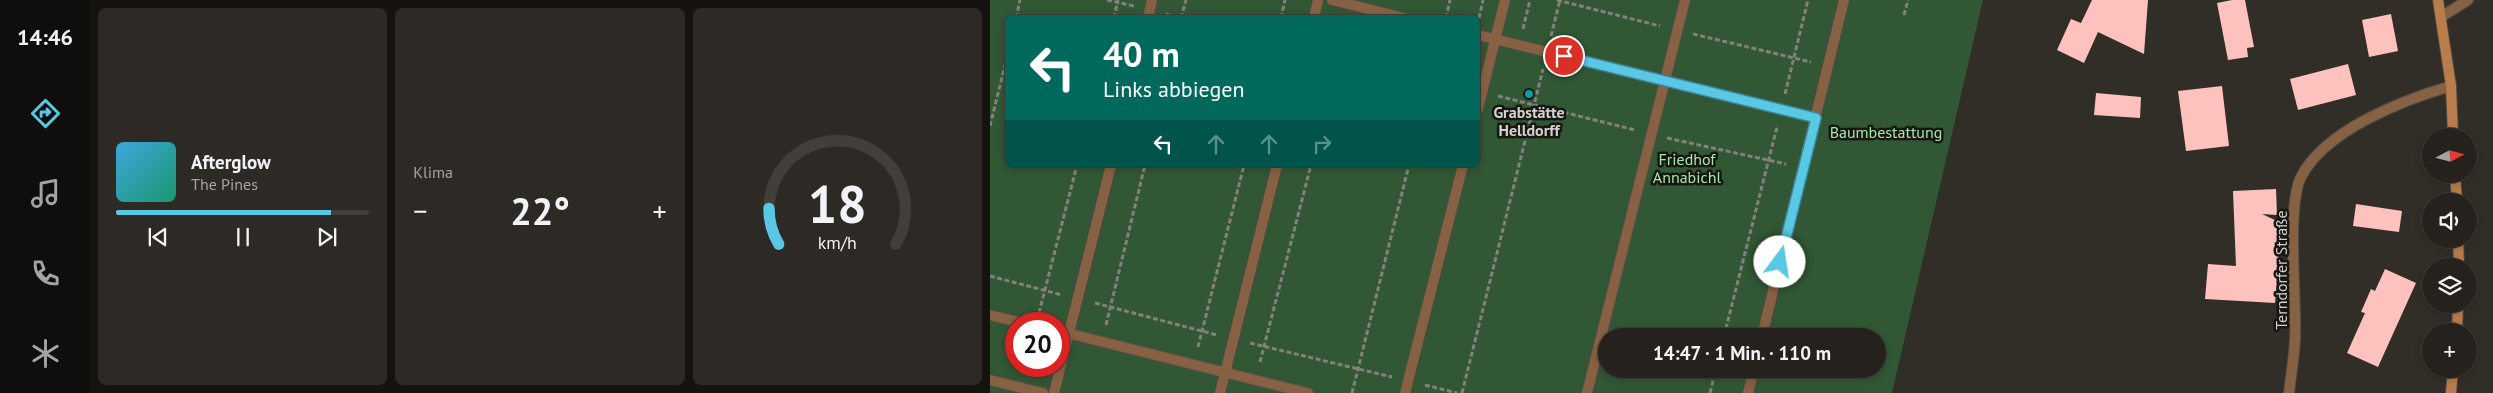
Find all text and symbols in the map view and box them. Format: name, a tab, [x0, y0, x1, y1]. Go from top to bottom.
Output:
text: 14:46	[17, 23, 73, 51]
text: 40 m	[1103, 31, 1180, 77]
icon: left	[1020, 35, 1085, 100]
pin	[1543, 35, 1585, 77]
icon: arrive	[1550, 42, 1578, 70]
text: Links abbiegen	[1103, 75, 1245, 103]
marker: Grabstätte Helldorff	[1523, 88, 1535, 100]
icon: directions	[28, 96, 63, 131]
place label: Grabstätte Helldorff	[1493, 102, 1565, 140]
park label: Baumbestattung	[1830, 122, 1942, 142]
north arrow	[2422, 128, 2478, 182]
map controls	[2422, 128, 2477, 378]
icon: left	[1149, 130, 1177, 158]
icon: ahead	[1202, 130, 1230, 158]
icon: ahead	[1255, 130, 1283, 158]
icon: right	[1308, 130, 1336, 158]
park label: Friedhof Annabichl	[1653, 149, 1722, 187]
text: Afterglow	[191, 150, 271, 174]
text: Klima	[413, 162, 453, 182]
text: 18	[808, 170, 867, 237]
text: The Pines	[191, 174, 258, 194]
icon: music	[28, 176, 63, 211]
text: 22°	[510, 186, 570, 235]
text: −	[413, 192, 427, 229]
text: +	[653, 192, 667, 229]
button: sound	[2422, 193, 2477, 248]
street label: Terndorfer Straße	[2271, 210, 2291, 330]
icon: previous	[144, 223, 172, 251]
icon: pause	[229, 223, 257, 251]
icon: next	[313, 223, 341, 251]
text: km/h	[818, 231, 857, 254]
position arrow	[1753, 235, 1805, 287]
icon: phone	[28, 256, 63, 291]
button: layers	[2422, 258, 2477, 313]
speed limit sign: 20	[1005, 312, 1070, 377]
button: +	[2422, 323, 2477, 378]
icon: climate	[28, 336, 63, 371]
text: 14:47 · 1 Min. · 110 m	[1653, 341, 1831, 365]

